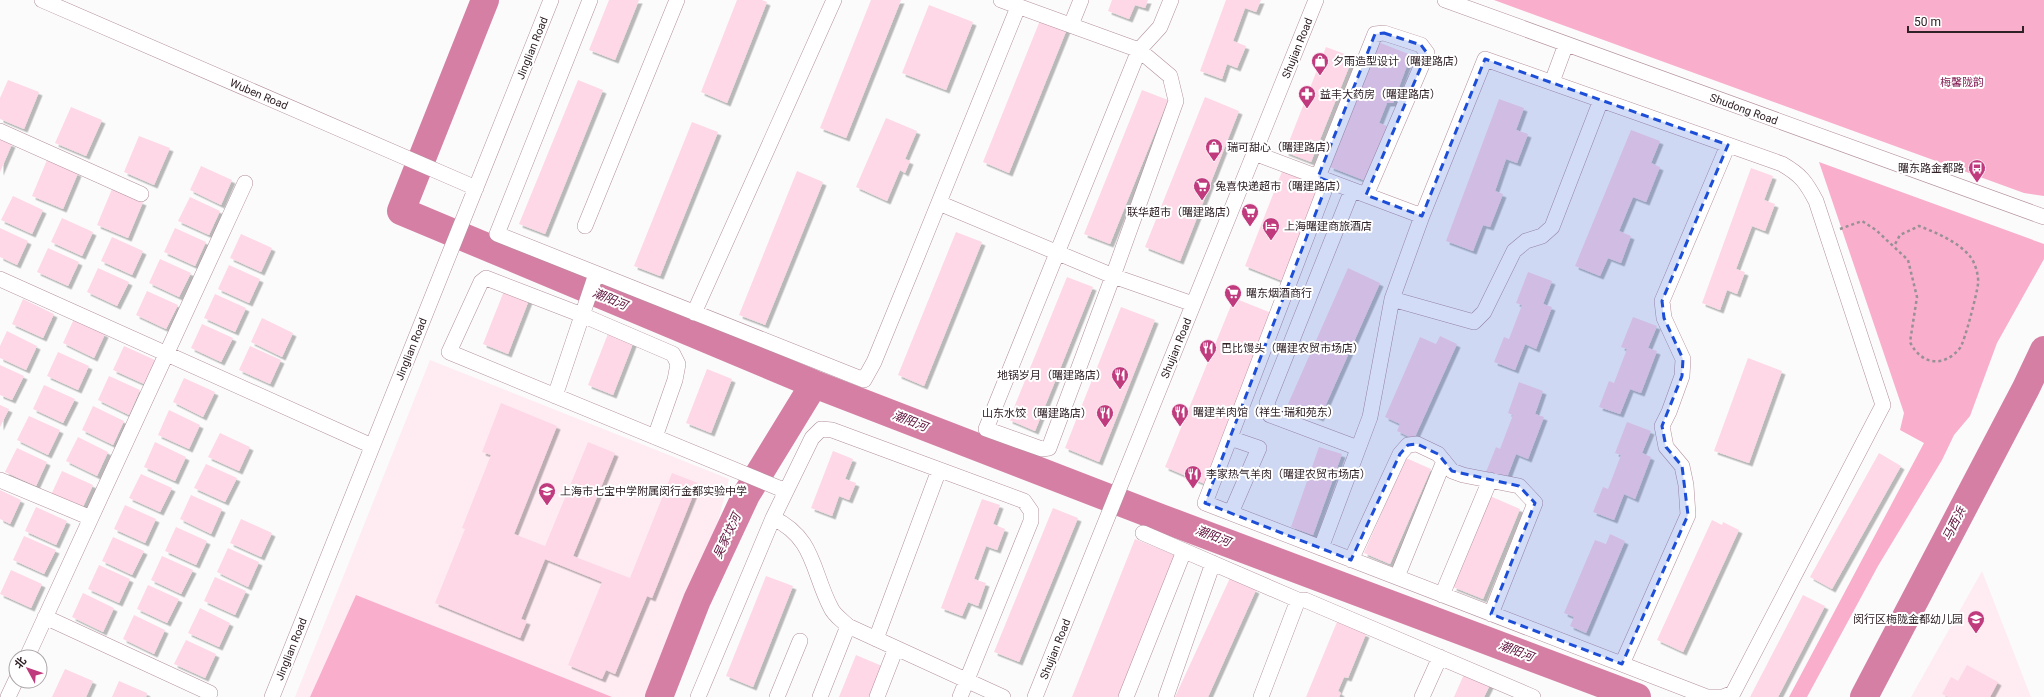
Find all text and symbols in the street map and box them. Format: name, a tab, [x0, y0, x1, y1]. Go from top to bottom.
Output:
scale bar	[1908, 8, 2023, 34]
street label: Jinglian Road	[514, 15, 551, 81]
text: 50 m	[1914, 15, 1941, 29]
street label: Shujian Road	[1279, 16, 1315, 80]
shop icon: 夕雨造型设计（曙建路店）	[1310, 51, 1330, 76]
place label: 夕雨造型设计（曙建路店）	[1333, 55, 1465, 68]
street label: Wuben Road	[228, 76, 290, 113]
park label: 梅馨陇韵	[1940, 76, 1984, 89]
pharmacy icon: 益丰大药房（曙建路店）	[1297, 84, 1317, 109]
place label: 益丰大药房（曙建路店）	[1320, 88, 1441, 101]
street label: Shudong Road	[1708, 91, 1780, 128]
shop icon: 瑞可甜心（曙建路店）	[1204, 137, 1224, 162]
place label: 瑞可甜心（曙建路店）	[1227, 141, 1337, 154]
bus stop icon: 曙东路金都路	[1967, 158, 1987, 183]
place label: 曙东路金都路	[1898, 162, 1964, 175]
supermarket icon: 兔喜快递超市（曙建路店）	[1192, 176, 1212, 201]
place label: 兔喜快递超市（曙建路店）	[1215, 180, 1347, 193]
supermarket icon: 联华超市（曙建路店）	[1240, 202, 1260, 227]
place label: 联华超市（曙建路店）	[1127, 206, 1237, 219]
hotel icon: 上海曙建商旅酒店	[1261, 216, 1281, 241]
place label: 上海曙建商旅酒店	[1284, 220, 1372, 233]
supermarket icon: 曙东烟酒商行	[1223, 283, 1243, 308]
water label: 潮阳河	[591, 286, 631, 313]
place label: 曙东烟酒商行	[1246, 287, 1312, 300]
street label: Jinglian Road	[393, 316, 430, 382]
street label: Shujian Road	[1158, 316, 1194, 380]
restaurant icon: 巴比馒头（曙建农贸市场店）	[1198, 338, 1218, 363]
place label: 巴比馒头（曙建农贸市场店）	[1221, 342, 1364, 355]
restaurant icon: 地锅岁月（曙建路店）	[1110, 365, 1130, 390]
place label: 地锅岁月（曙建路店）	[997, 369, 1107, 382]
restaurant icon: 曙建羊肉馆（祥生·瑞和苑东）	[1170, 402, 1190, 427]
restaurant icon: 山东水饺（曙建路店）	[1095, 403, 1115, 428]
place label: 曙建羊肉馆（祥生·瑞和苑东）	[1193, 406, 1339, 419]
place label: 山东水饺（曙建路店）	[982, 407, 1092, 420]
water label: 潮阳河	[891, 408, 931, 435]
restaurant icon: 李家热气羊肉（曙建农贸市场店）	[1183, 464, 1203, 489]
place label: 李家热气羊肉（曙建农贸市场店）	[1206, 468, 1371, 481]
school or university icon: 上海市七宝中学附属闵行金都实验中学	[537, 481, 557, 506]
place label: 上海市七宝中学附属闵行金都实验中学	[560, 485, 747, 498]
water label: 马西浜	[1940, 504, 1969, 543]
water label: 吴家坟河	[711, 509, 744, 561]
water label: 潮阳河	[1194, 523, 1234, 550]
school or university icon: 闵行区梅陇金都幼儿园	[1966, 609, 1986, 634]
place label: 闵行区梅陇金都幼儿园	[1853, 613, 1963, 626]
street label: Jinglian Road	[273, 616, 310, 682]
street label: Shujian Road	[1037, 617, 1073, 681]
water label: 潮阳河	[1497, 638, 1537, 665]
north arrow	[8, 649, 48, 689]
text: 北	[12, 655, 29, 671]

